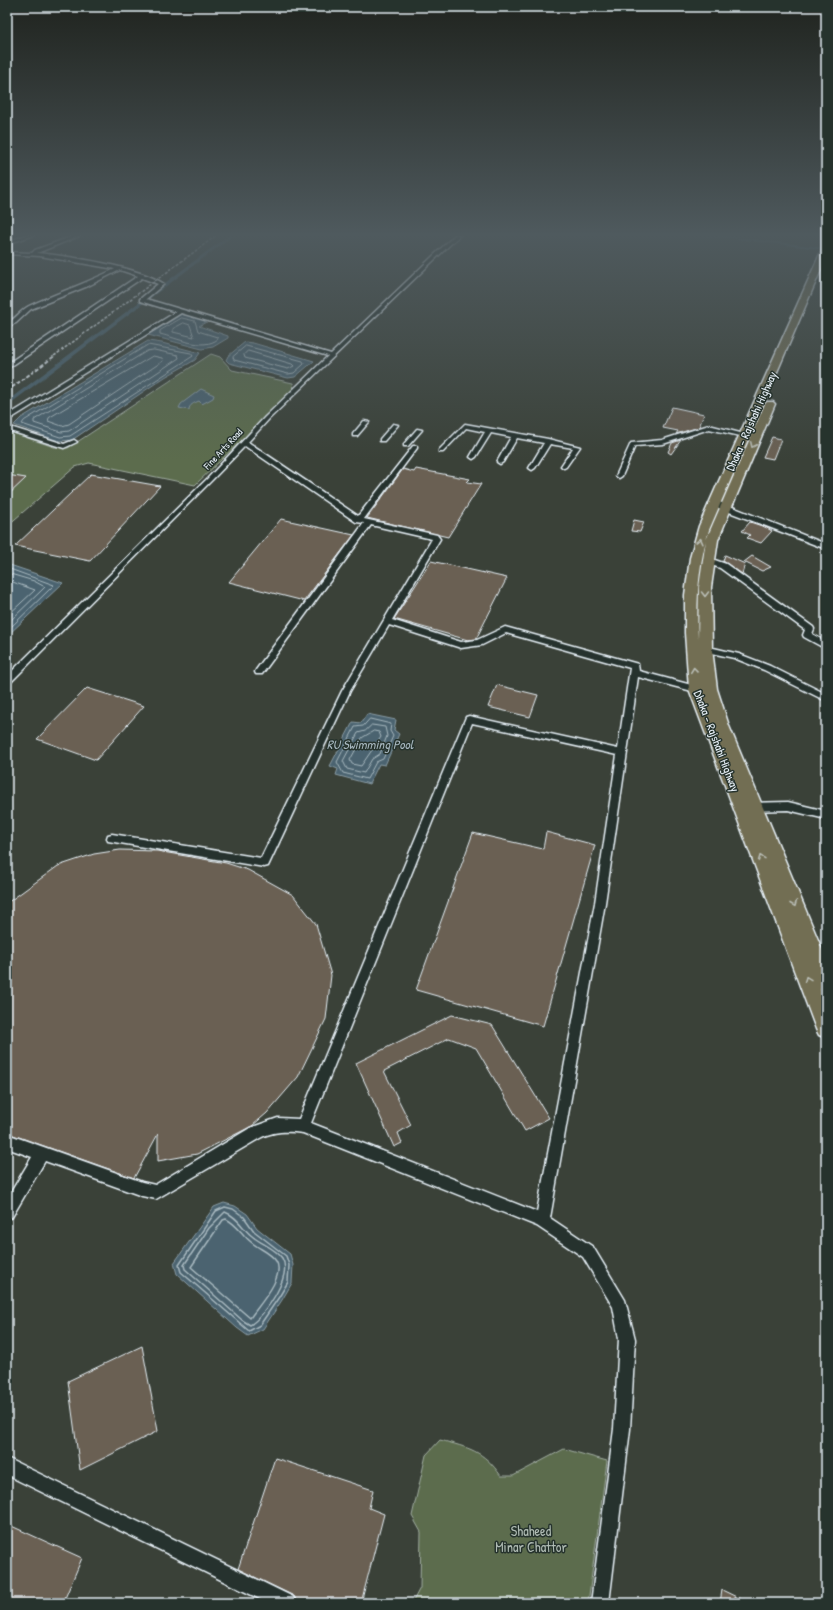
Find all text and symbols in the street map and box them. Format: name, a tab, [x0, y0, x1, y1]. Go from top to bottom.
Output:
street label: Dhaka - Rajshahi Highway	[721, 369, 781, 473]
street label: Fine Arts Road	[200, 426, 245, 473]
one-way arrow	[750, 441, 758, 449]
one-way arrow	[695, 538, 704, 545]
one-way arrow	[701, 591, 709, 597]
one-way arrow	[690, 667, 699, 673]
street label: Dhaka - Rajshahi Highway	[690, 688, 744, 794]
water label: RU Swimming Pool	[327, 735, 414, 754]
one-way arrow	[758, 854, 766, 861]
one-way arrow	[790, 901, 798, 908]
one-way arrow	[804, 976, 812, 983]
park label: Shaheed Minar Chattor	[495, 1521, 567, 1556]

